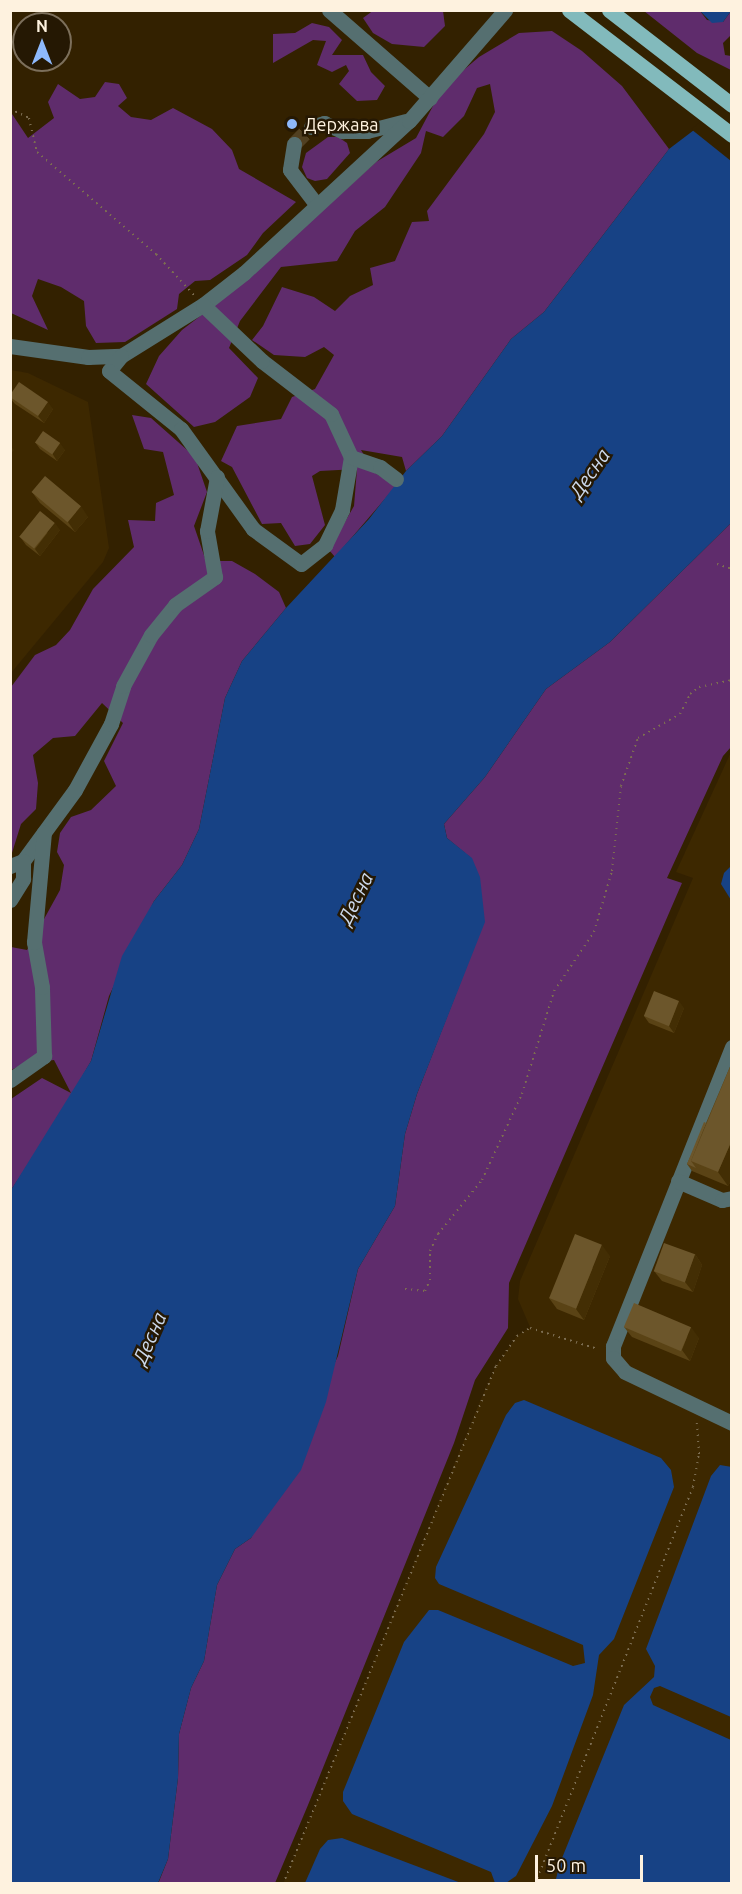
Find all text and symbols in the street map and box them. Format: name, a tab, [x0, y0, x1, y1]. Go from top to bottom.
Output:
north arrow	[12, 12, 72, 72]
text: N	[36, 17, 48, 35]
place label: Держава	[304, 113, 379, 135]
marker: Держава	[285, 117, 299, 131]
water label: Десна	[563, 444, 615, 502]
water label: Десна	[332, 868, 378, 928]
water label: Десна	[127, 1308, 171, 1368]
scale bar	[538, 1843, 646, 1881]
text: 50 m	[546, 1855, 586, 1875]

